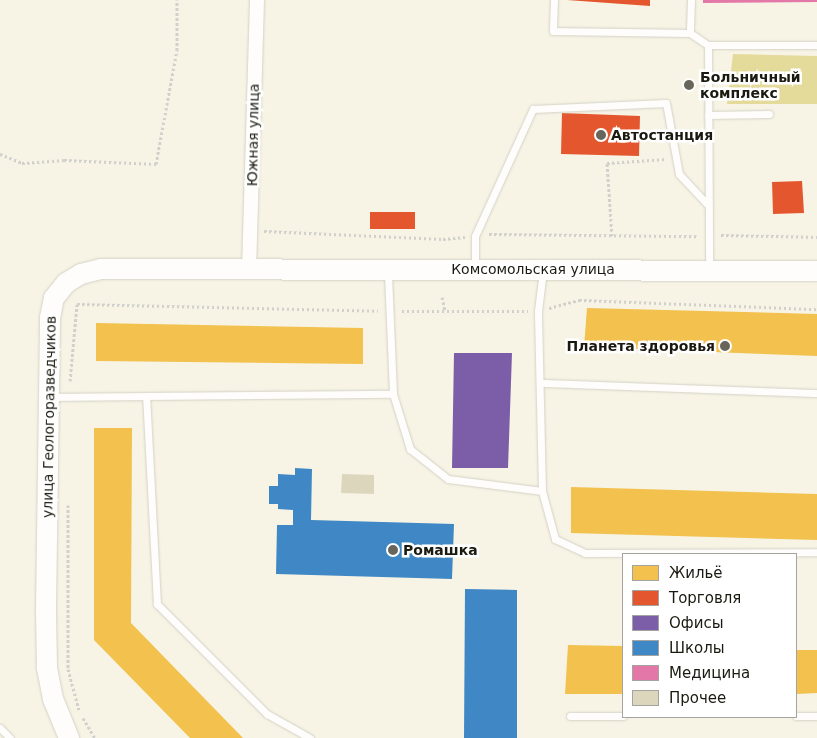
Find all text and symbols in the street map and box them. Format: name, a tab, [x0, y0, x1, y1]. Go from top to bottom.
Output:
place label: Больничный комплекс	[700, 69, 801, 102]
marker: Больничный комплекс	[682, 78, 696, 92]
street label: Южная улица	[244, 83, 262, 187]
place label: Автостанция	[611, 127, 713, 143]
marker: Автостанция	[595, 129, 607, 141]
street label: Комсомольская улица	[451, 261, 615, 277]
street label: улица Геологоразведчиков	[39, 316, 59, 518]
place label: Планета здоровья	[567, 338, 715, 354]
marker: Планета здоровья	[719, 340, 731, 352]
place label: Ромашка	[403, 542, 478, 558]
marker: Ромашка	[387, 544, 399, 556]
legend	[622, 553, 797, 718]
text: Жильё	[669, 564, 723, 582]
text: Торговля	[669, 589, 741, 607]
text: Офисы	[669, 614, 723, 632]
text: Школы	[669, 639, 725, 657]
text: Медицина	[669, 664, 750, 682]
text: Прочее	[669, 689, 726, 707]

